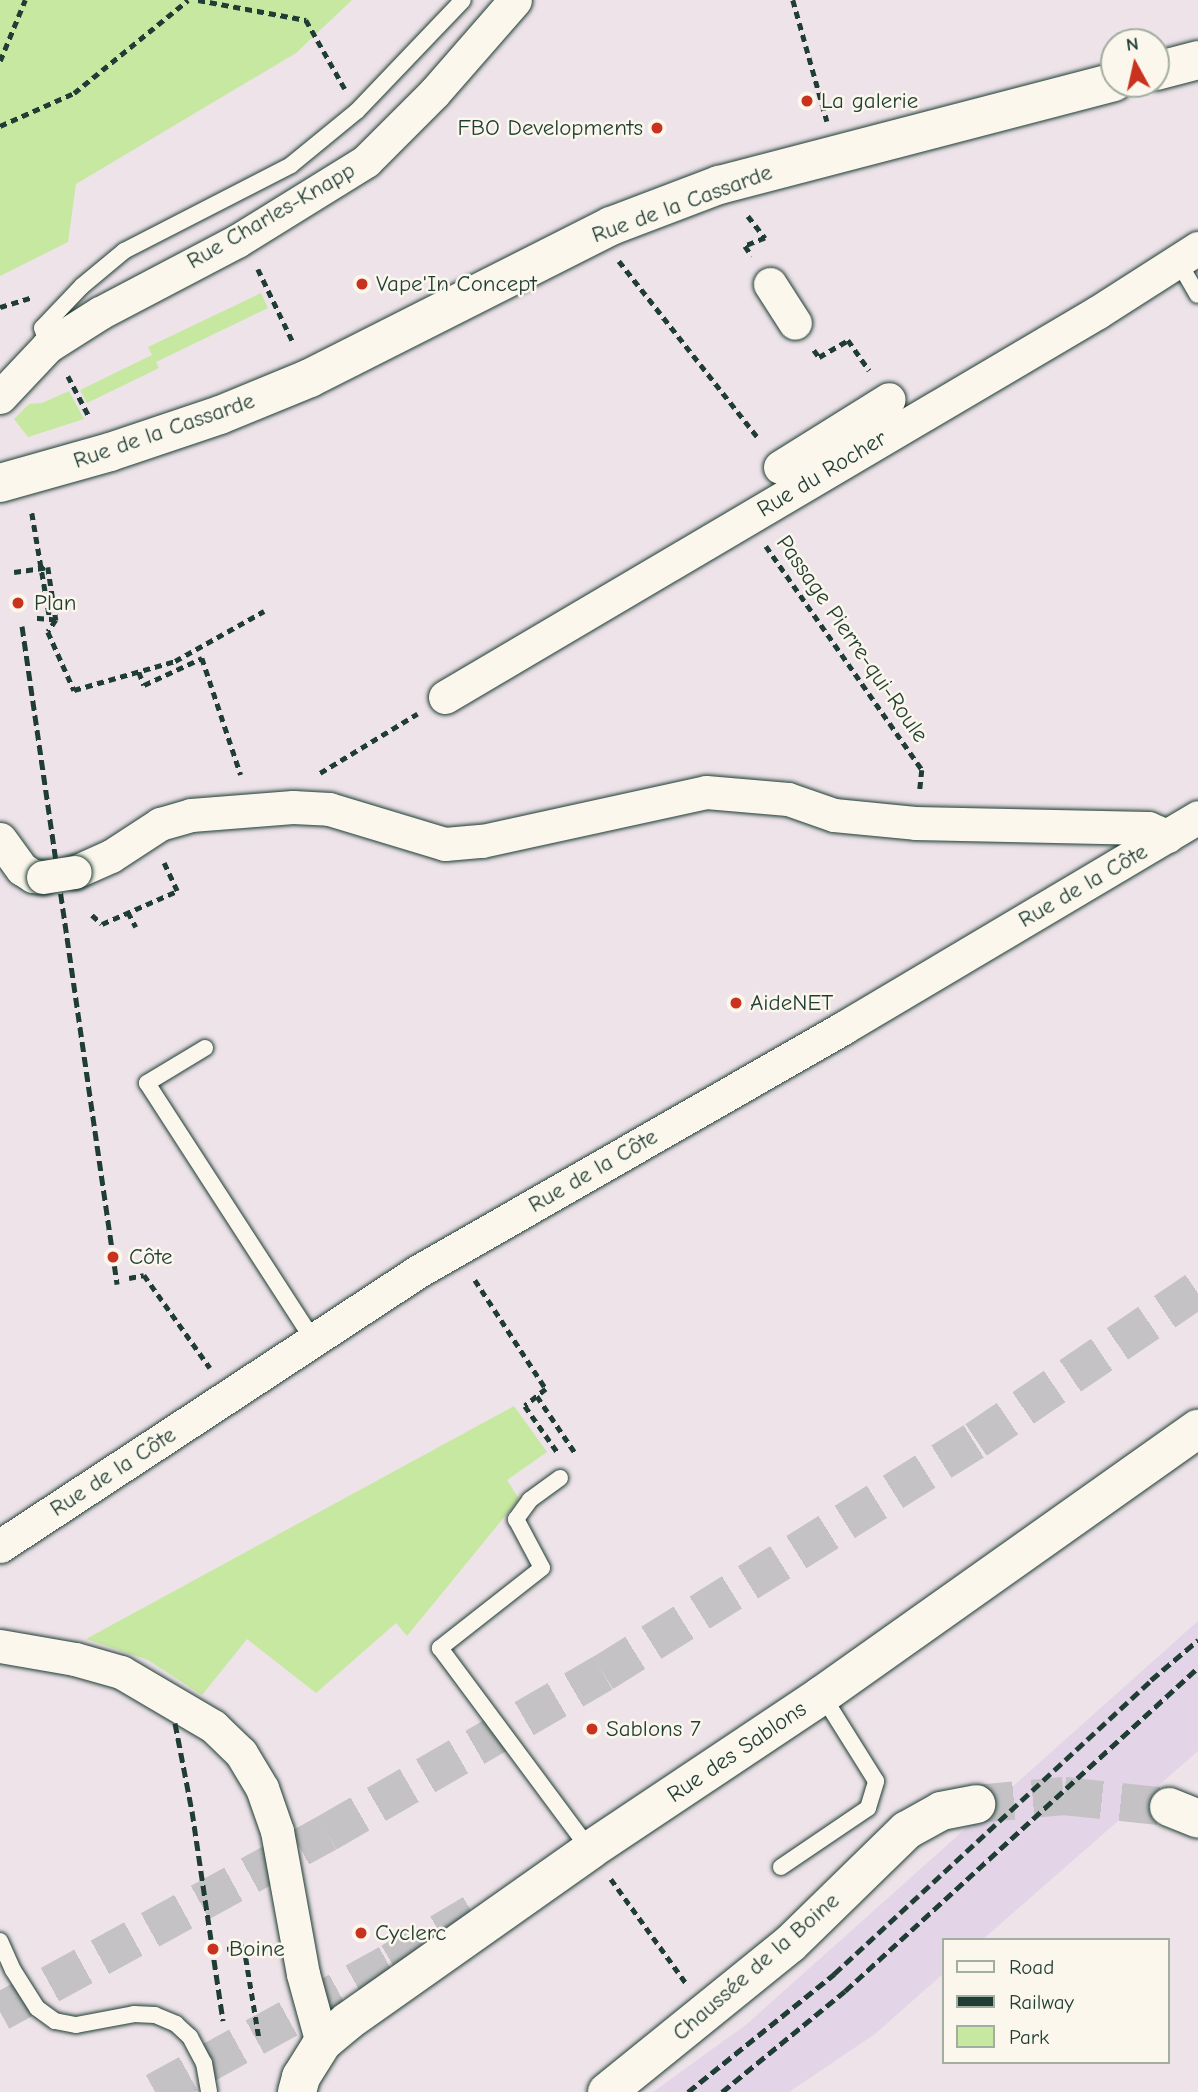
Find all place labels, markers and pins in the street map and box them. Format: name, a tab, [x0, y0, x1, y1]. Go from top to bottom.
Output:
place label: La galerie	[821, 87, 918, 115]
marker: La galerie	[799, 93, 815, 109]
place label: FBO Developments	[458, 114, 643, 142]
marker: FBO Developments	[649, 120, 665, 136]
place label: Vape'In Concept	[376, 270, 537, 298]
marker: Vape'In Concept	[354, 276, 370, 292]
place label: Plan	[34, 589, 77, 617]
marker: Plan	[8, 593, 28, 613]
place label: AideNET	[750, 989, 833, 1017]
marker: AideNET	[728, 995, 744, 1011]
place label: Côte	[129, 1243, 173, 1271]
marker: Côte	[103, 1247, 123, 1267]
place label: Sablons 7	[606, 1715, 701, 1743]
marker: Sablons 7	[584, 1721, 600, 1737]
place label: Cyclerc	[375, 1919, 446, 1947]
marker: Cyclerc	[353, 1925, 369, 1941]
place label: Boine	[229, 1935, 285, 1963]
marker: Boine	[203, 1939, 223, 1959]

